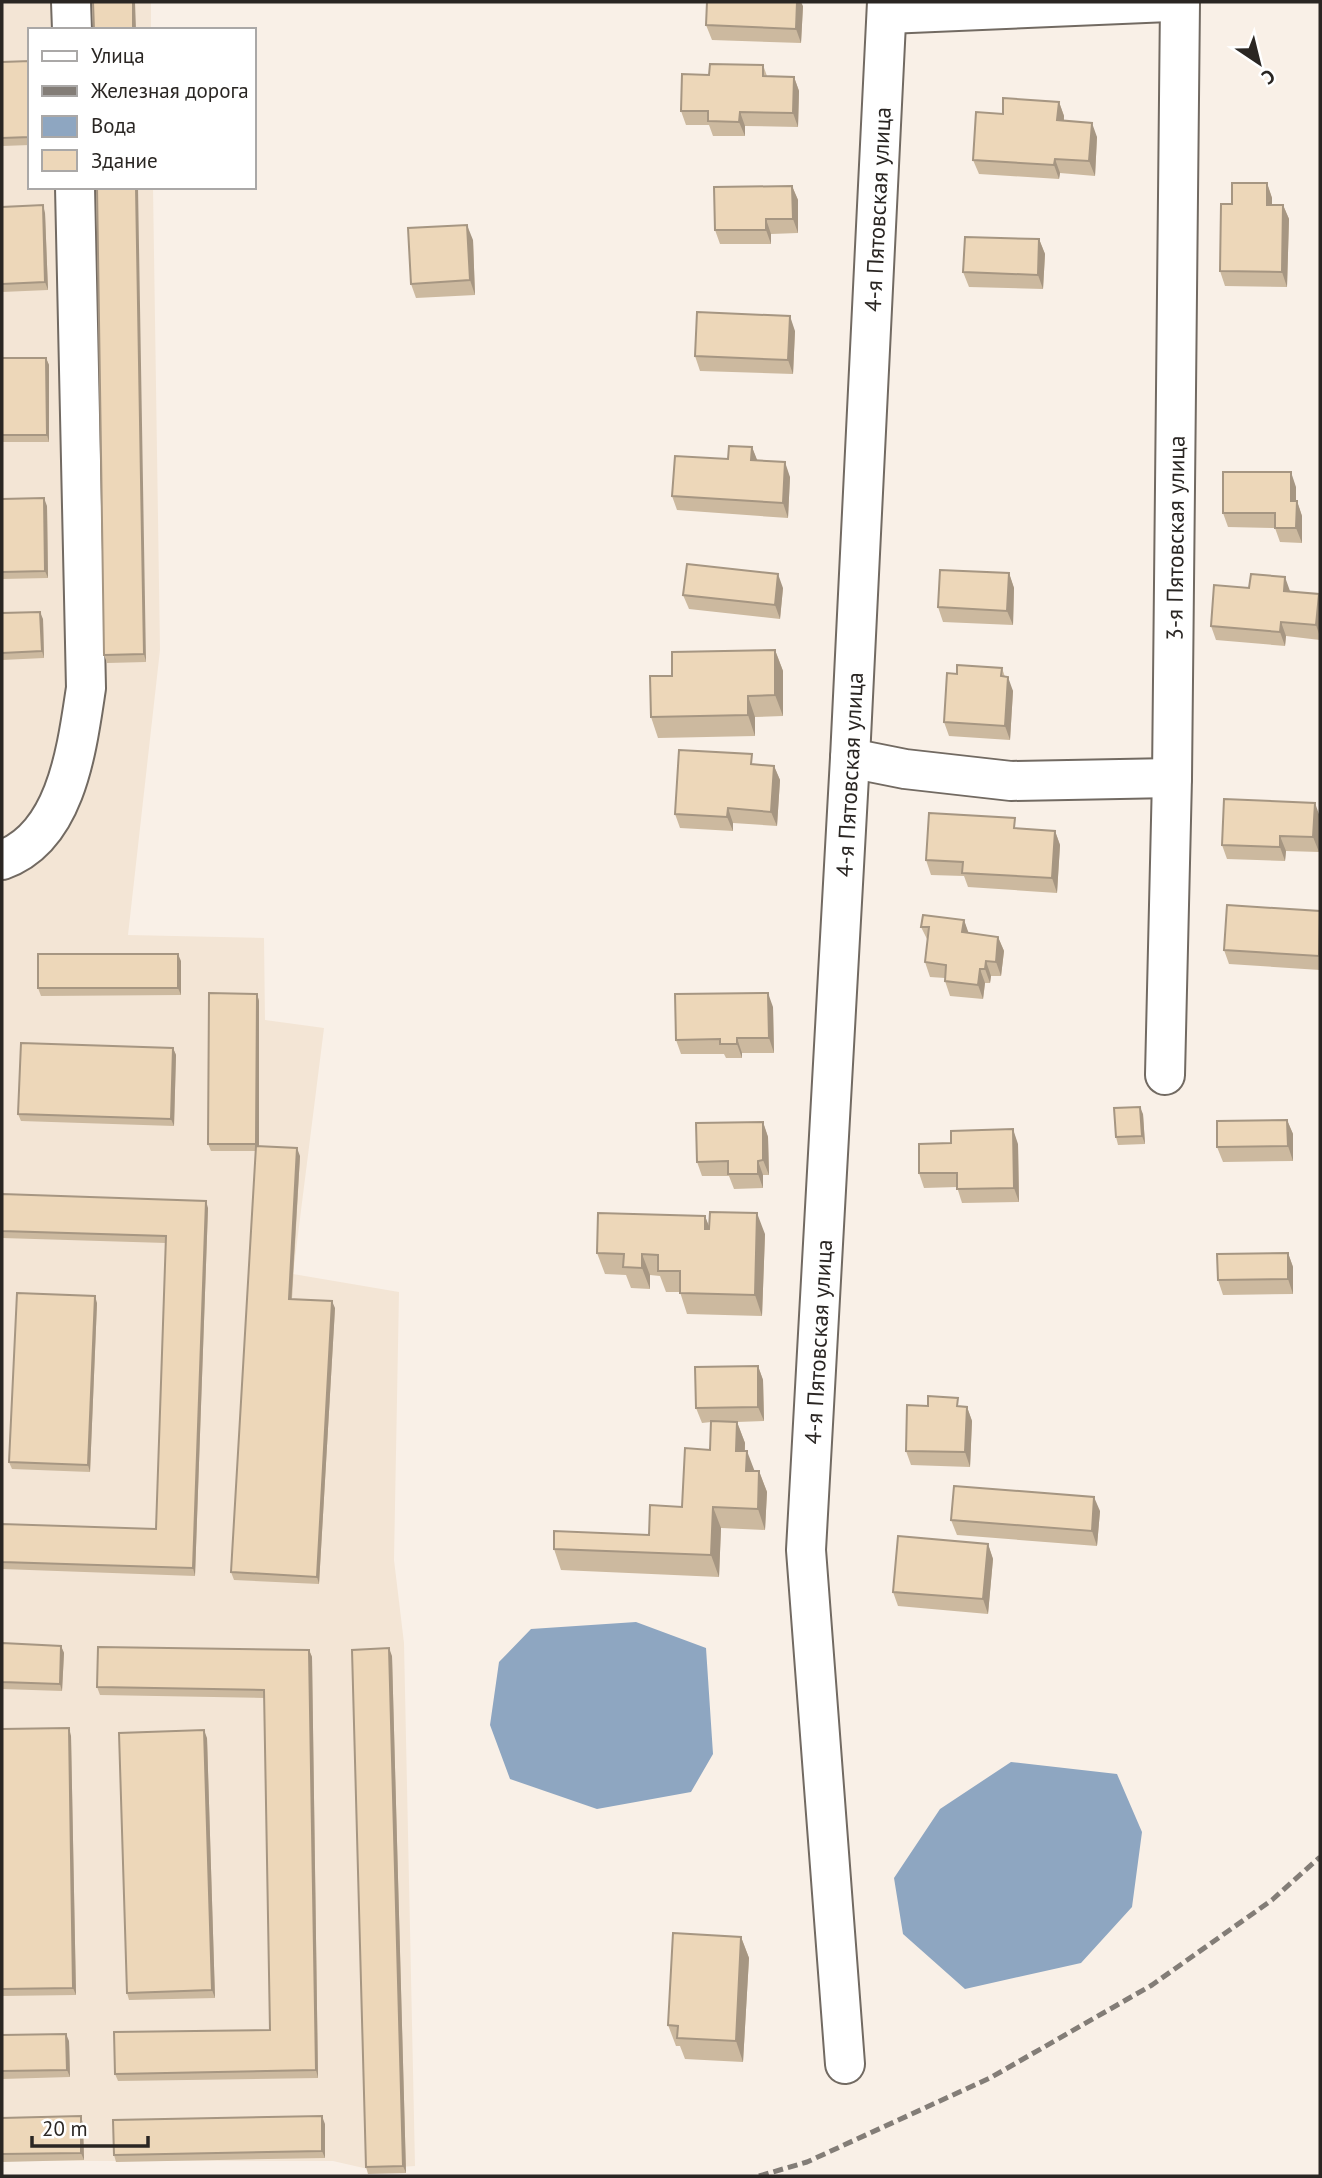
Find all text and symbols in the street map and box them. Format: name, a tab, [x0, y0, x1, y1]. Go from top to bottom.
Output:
legend	[28, 28, 256, 189]
north arrow	[1224, 28, 1294, 98]
text: Улица	[91, 42, 145, 69]
text: С	[1257, 64, 1280, 90]
text: Железная дорога	[90, 77, 249, 104]
street label: 4-я Пятовская улица	[857, 106, 896, 312]
text: Вода	[91, 112, 136, 139]
text: Здание	[91, 147, 158, 174]
street label: 3-я Пятовская улица	[1159, 435, 1190, 641]
street label: 4-я Пятовская улица	[829, 672, 869, 878]
street label: 4-я Пятовская улица	[797, 1239, 838, 1445]
scale bar	[32, 2104, 147, 2148]
text: 20 m	[42, 2115, 88, 2142]

